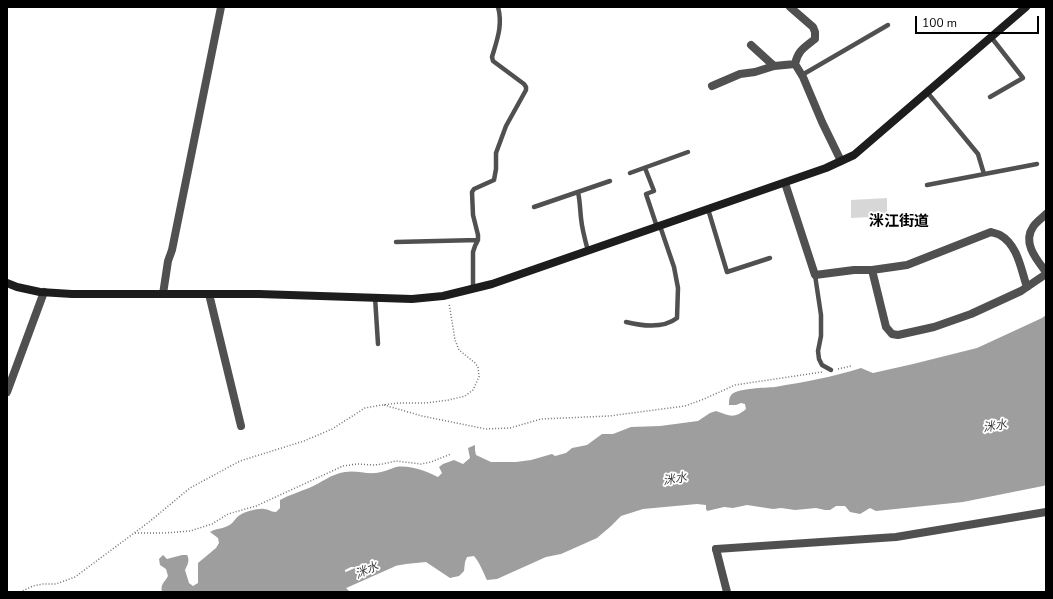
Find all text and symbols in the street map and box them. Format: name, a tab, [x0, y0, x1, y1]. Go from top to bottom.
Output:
scale bar	[917, 8, 1041, 34]
text: 100 m	[922, 15, 957, 31]
district label: 洣江街道	[869, 213, 929, 231]
water label: 洣水	[982, 418, 1008, 436]
water label: 洣水	[662, 471, 688, 489]
water label: 洣水	[353, 560, 381, 582]

